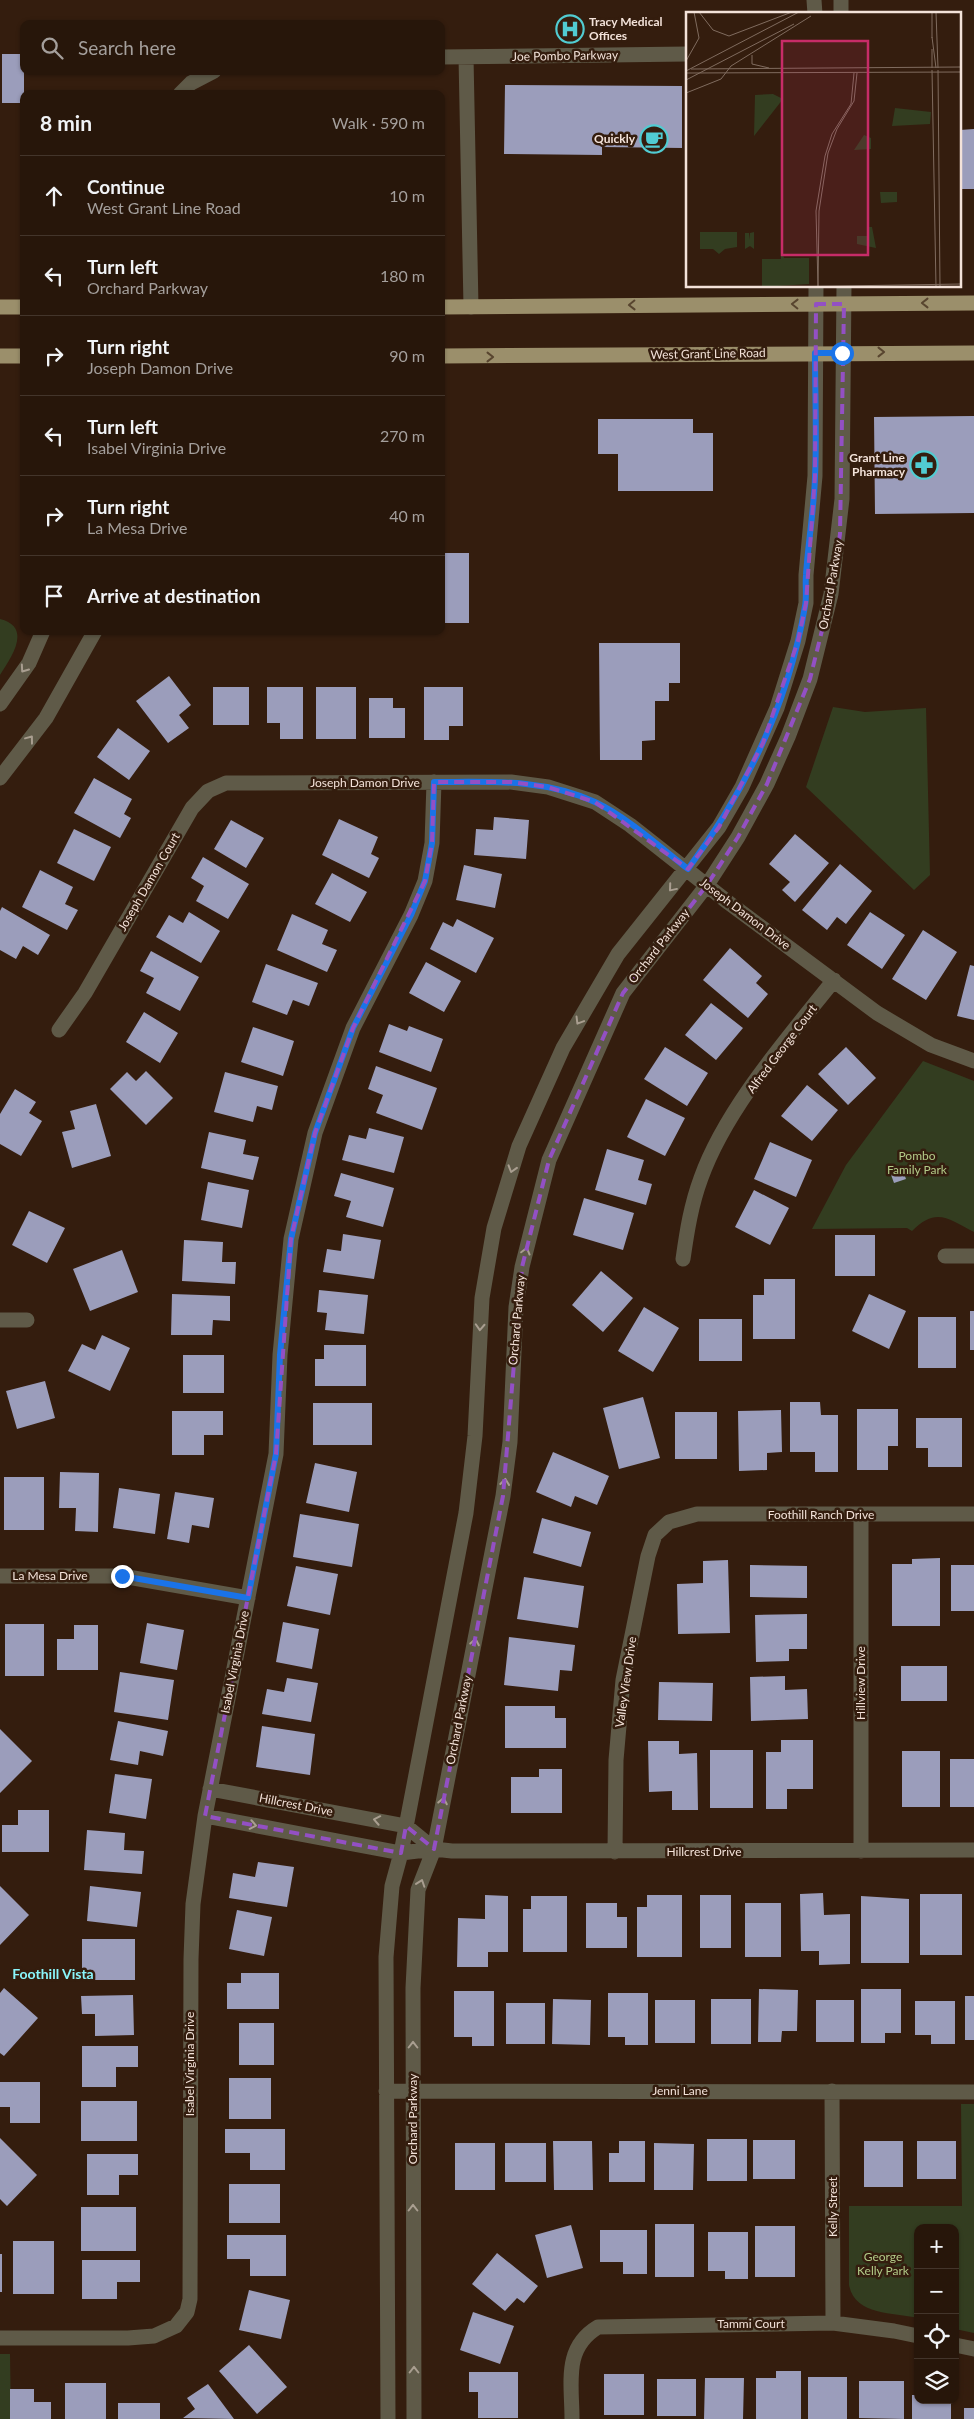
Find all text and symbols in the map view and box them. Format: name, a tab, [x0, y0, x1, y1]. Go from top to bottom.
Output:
inset map	[686, 12, 962, 288]
hospital icon: Tracy Medical Offices	[555, 14, 585, 44]
place label: Tracy Medical Offices	[589, 14, 663, 43]
search box	[20, 20, 445, 75]
icon: search	[38, 34, 66, 62]
text: Search here	[78, 36, 176, 59]
street label: Joe Pombo Parkway	[512, 47, 619, 64]
text: 8 min	[40, 110, 92, 135]
text: Walk · 590 m	[332, 113, 425, 132]
cafe icon: Quickly	[639, 124, 669, 154]
place label: Quickly	[594, 131, 636, 146]
text: Continue	[87, 175, 165, 198]
icon: ahead	[40, 182, 68, 210]
text: 10 m	[389, 186, 425, 205]
text: West Grant Line Road	[87, 198, 241, 217]
text: Turn left	[87, 255, 158, 278]
icon: left	[40, 262, 68, 290]
text: 180 m	[380, 266, 425, 285]
text: Orchard Parkway	[87, 278, 208, 297]
one-way arrow	[921, 298, 929, 308]
one-way arrow	[791, 299, 798, 309]
one-way arrow	[628, 300, 636, 310]
text: Turn right	[87, 335, 169, 358]
icon: right	[40, 342, 68, 370]
route start	[831, 342, 854, 365]
street label: West Grant Line Road	[650, 345, 766, 362]
text: 90 m	[389, 346, 425, 365]
one-way arrow	[878, 347, 886, 357]
one-way arrow	[486, 352, 494, 362]
text: Joseph Damon Drive	[87, 358, 233, 377]
text: Turn left	[87, 415, 158, 438]
icon: left	[40, 422, 68, 450]
text: 270 m	[380, 426, 425, 445]
text: Isabel Virginia Drive	[87, 438, 226, 457]
place label: Grant Line Pharmacy	[849, 450, 906, 479]
pharmacy icon: Grant Line Pharmacy	[909, 450, 939, 480]
text: Turn right	[87, 495, 169, 518]
icon: right	[40, 502, 68, 530]
text: 40 m	[389, 506, 425, 525]
text: La Mesa Drive	[87, 518, 187, 537]
street label: Orchard Parkway	[815, 538, 846, 631]
icon: arrive	[40, 582, 68, 610]
text: Arrive at destination	[87, 584, 260, 607]
one-way arrow	[21, 664, 30, 673]
one-way arrow	[24, 735, 33, 745]
street label: Joseph Damon Drive	[310, 775, 420, 790]
street label: Joseph Damon Court	[114, 829, 183, 934]
street label: Joseph Damon Drive	[697, 875, 794, 953]
one-way arrow	[668, 882, 677, 891]
street label: Orchard Parkway	[625, 905, 693, 986]
street label: Alfred George Court	[743, 1001, 820, 1096]
one-way arrow	[576, 1015, 586, 1024]
park label: Pombo Family Park	[887, 1148, 948, 1177]
one-way arrow	[508, 1164, 518, 1172]
one-way arrow	[520, 1246, 531, 1255]
street label: Orchard Parkway	[505, 1273, 528, 1366]
one-way arrow	[475, 1324, 486, 1332]
one-way arrow	[499, 1478, 510, 1486]
street label: Foothill Ranch Drive	[768, 1507, 874, 1522]
route end	[111, 1565, 134, 1588]
street label: La Mesa Drive	[12, 1568, 88, 1583]
street label: Isabel Virginia Drive	[217, 1609, 252, 1715]
street label: Valley View Drive	[612, 1635, 639, 1728]
one-way arrow	[469, 1637, 479, 1646]
street label: Hillview Drive	[853, 1646, 868, 1720]
street label: Orchard Parkway	[442, 1673, 475, 1766]
street label: Hillcrest Drive	[258, 1790, 334, 1819]
one-way arrow	[438, 1797, 448, 1805]
one-way arrow	[372, 1816, 381, 1826]
one-way arrow	[248, 1819, 257, 1829]
street label: Hillcrest Drive	[667, 1844, 741, 1859]
one-way arrow	[415, 1880, 425, 1888]
district label: Foothill Vista	[12, 1965, 94, 1982]
street label: Isabel Virginia Drive	[182, 2012, 197, 2116]
one-way arrow	[408, 2041, 418, 2049]
street label: Orchard Parkway	[405, 2073, 420, 2164]
street label: Jenni Lane	[652, 2083, 708, 2098]
street label: Kelly Street	[825, 2176, 840, 2237]
one-way arrow	[408, 2204, 419, 2212]
map controls	[914, 2224, 959, 2404]
button: +	[914, 2224, 959, 2269]
park label: George Kelly Park	[857, 2249, 910, 2278]
button: −	[914, 2269, 959, 2314]
button: locate	[914, 2314, 959, 2359]
street label: Tammi Court	[717, 2316, 785, 2331]
button: layers	[914, 2359, 959, 2404]
one-way arrow	[409, 2366, 419, 2374]

